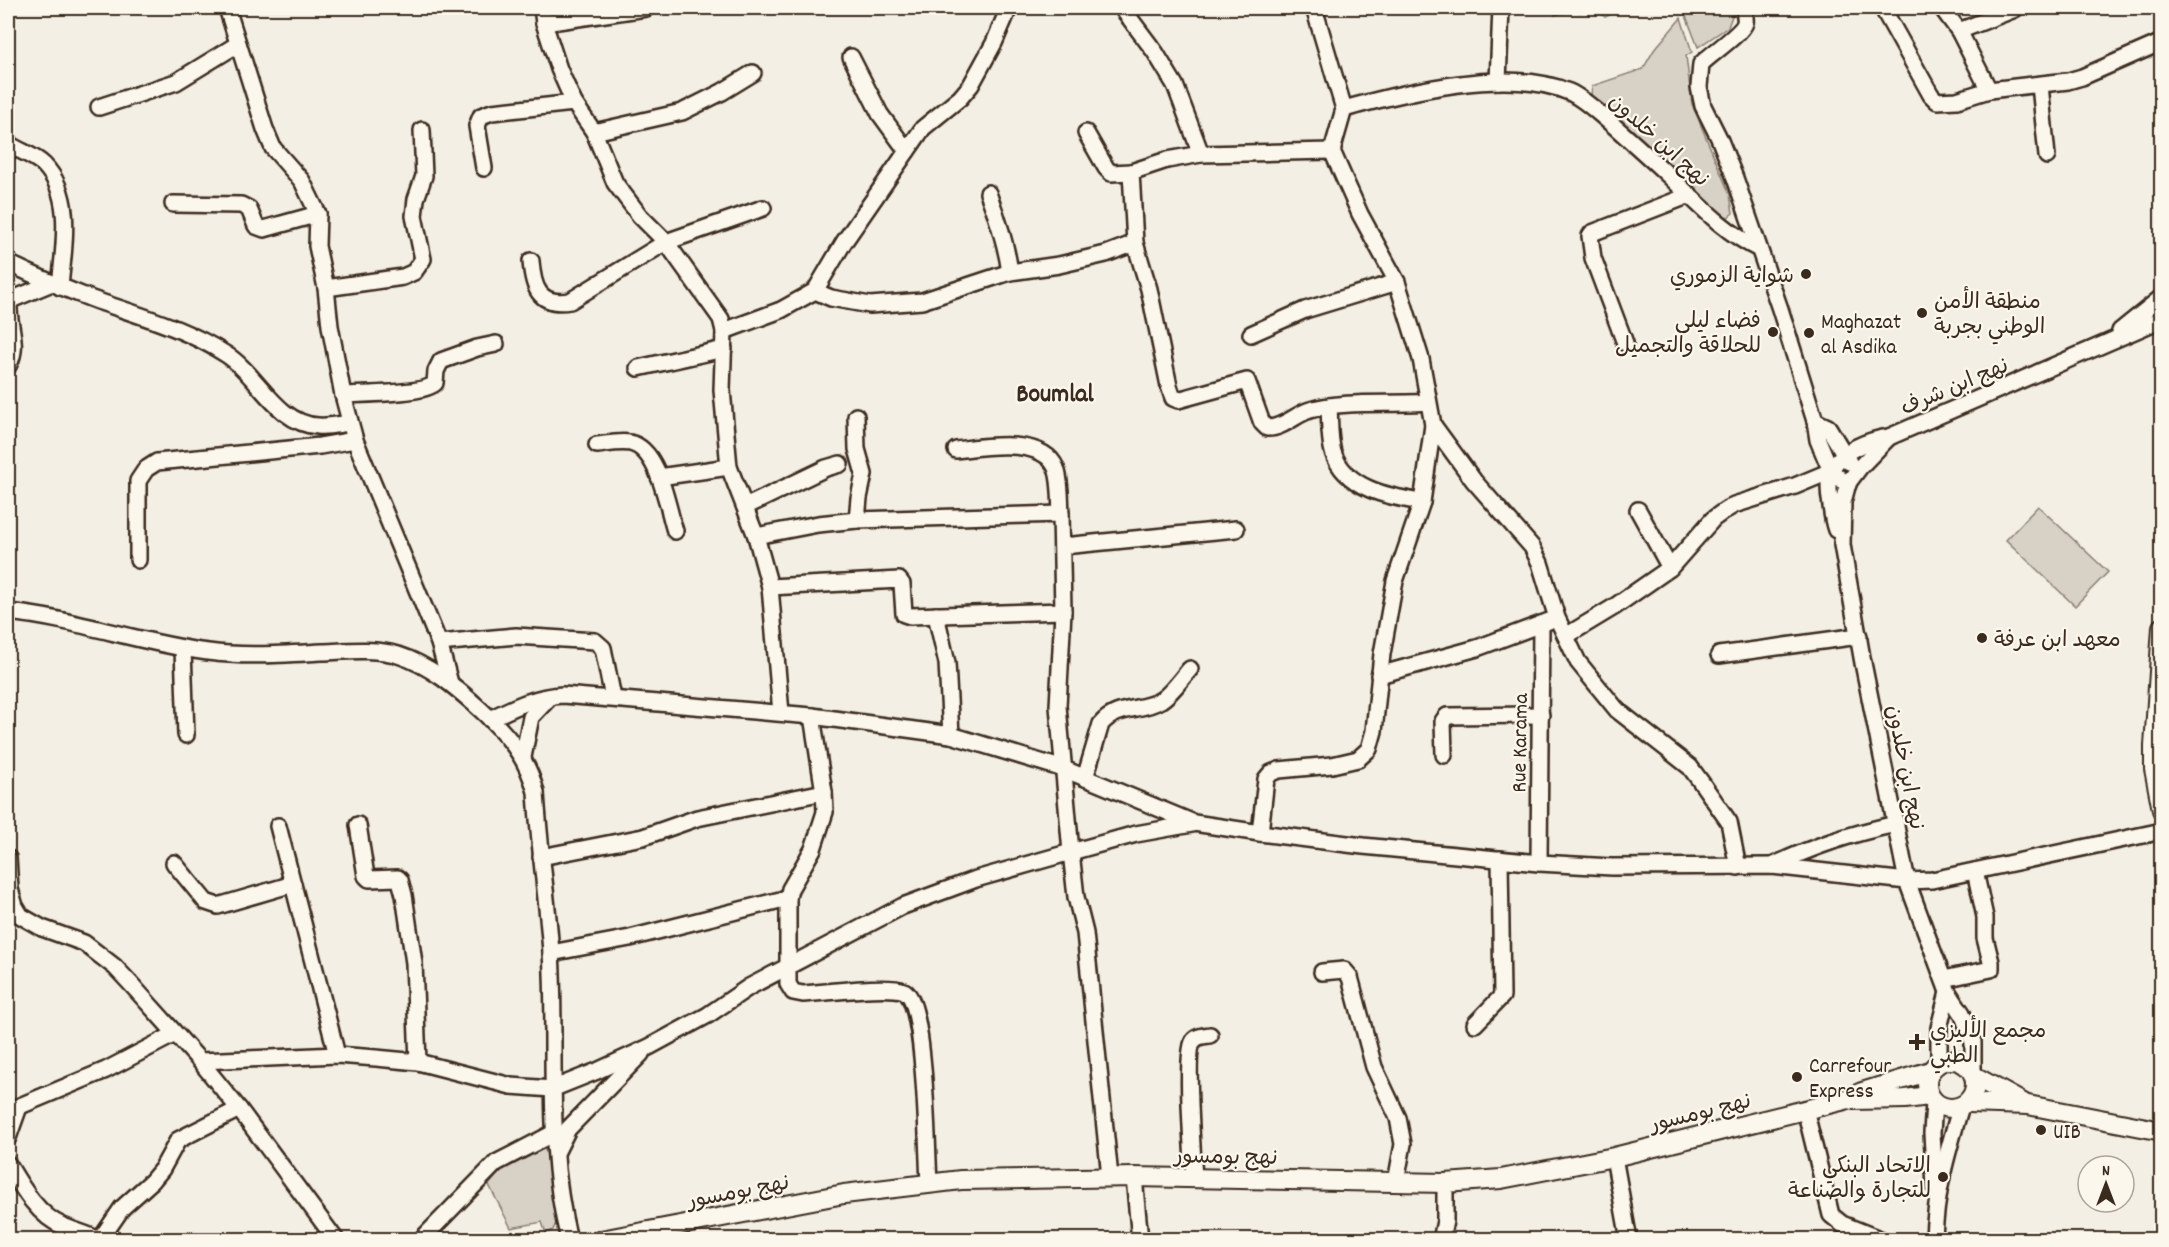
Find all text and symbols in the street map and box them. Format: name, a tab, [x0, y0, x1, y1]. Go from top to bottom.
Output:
street label: نهج ابن خلدون	[1600, 88, 1715, 195]
place label: شواية الزموري	[1670, 262, 1794, 293]
marker: شواية الزموري	[1799, 267, 1813, 281]
place label: منطقة الأمن الوطني بجربة	[1934, 285, 2045, 345]
marker: منطقة الأمن الوطني بجربة	[1915, 306, 1929, 320]
place label: فضاء ليلى للحلاقة والتجميل	[1615, 307, 1761, 363]
place label: Maghazat al Asdika	[1821, 308, 1901, 364]
marker: فضاء ليلى للحلاقة والتجميل	[1766, 325, 1780, 339]
marker: Maghazat al Asdika	[1802, 326, 1816, 340]
street label: نهج ابن شرف	[1896, 352, 2014, 425]
district label: Boumlal	[1016, 377, 1095, 414]
place label: معهد ابن عرفة	[1994, 626, 2121, 657]
marker: معهد ابن عرفة	[1975, 631, 1989, 645]
street label: Rue Karama	[1505, 692, 1538, 793]
street label: نهج ابن خلدون	[1876, 703, 1931, 833]
place label: مجمع الأليزي الطبي	[1930, 1014, 2046, 1074]
marker: مجمع الأليزي الطبي	[1908, 1033, 1926, 1051]
place label: Carrefour Express	[1809, 1052, 1892, 1108]
marker: Carrefour Express	[1790, 1070, 1804, 1084]
street label: نهج بومسور	[1645, 1087, 1755, 1142]
place label: UIB	[2053, 1118, 2081, 1149]
marker: UIB	[2034, 1123, 2048, 1137]
street label: نهج بومسور	[1172, 1142, 1278, 1175]
place label: الاتحاد البنكي للتجارة والصناعة	[1788, 1152, 1931, 1208]
north arrow	[2076, 1154, 2136, 1214]
text: N	[2102, 1160, 2110, 1183]
street label: نهج بومسور	[683, 1168, 792, 1219]
marker: الاتحاد البنكي للتجارة والصناعة	[1936, 1170, 1950, 1184]

